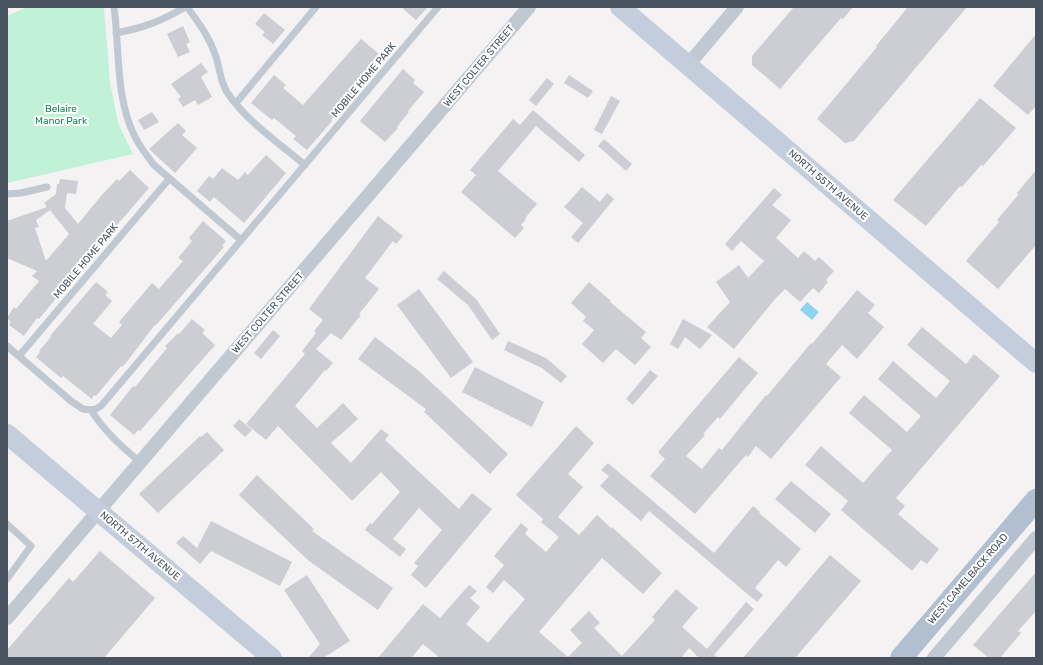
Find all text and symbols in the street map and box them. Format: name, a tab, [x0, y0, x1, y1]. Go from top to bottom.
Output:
street label: WEST COLTER STREET	[441, 22, 517, 109]
street label: MOBILE HOME PARK	[329, 40, 399, 120]
park label: Belaire Manor Park	[35, 103, 88, 127]
street label: NORTH 55TH AVENUE	[786, 147, 870, 223]
street label: MOBILE HOME PARK	[51, 221, 121, 301]
street label: WEST COLTER STREET	[230, 270, 307, 356]
street label: NORTH 57TH AVENUE	[98, 509, 182, 583]
street label: WEST CAMELBACK ROAD	[925, 531, 1011, 627]

